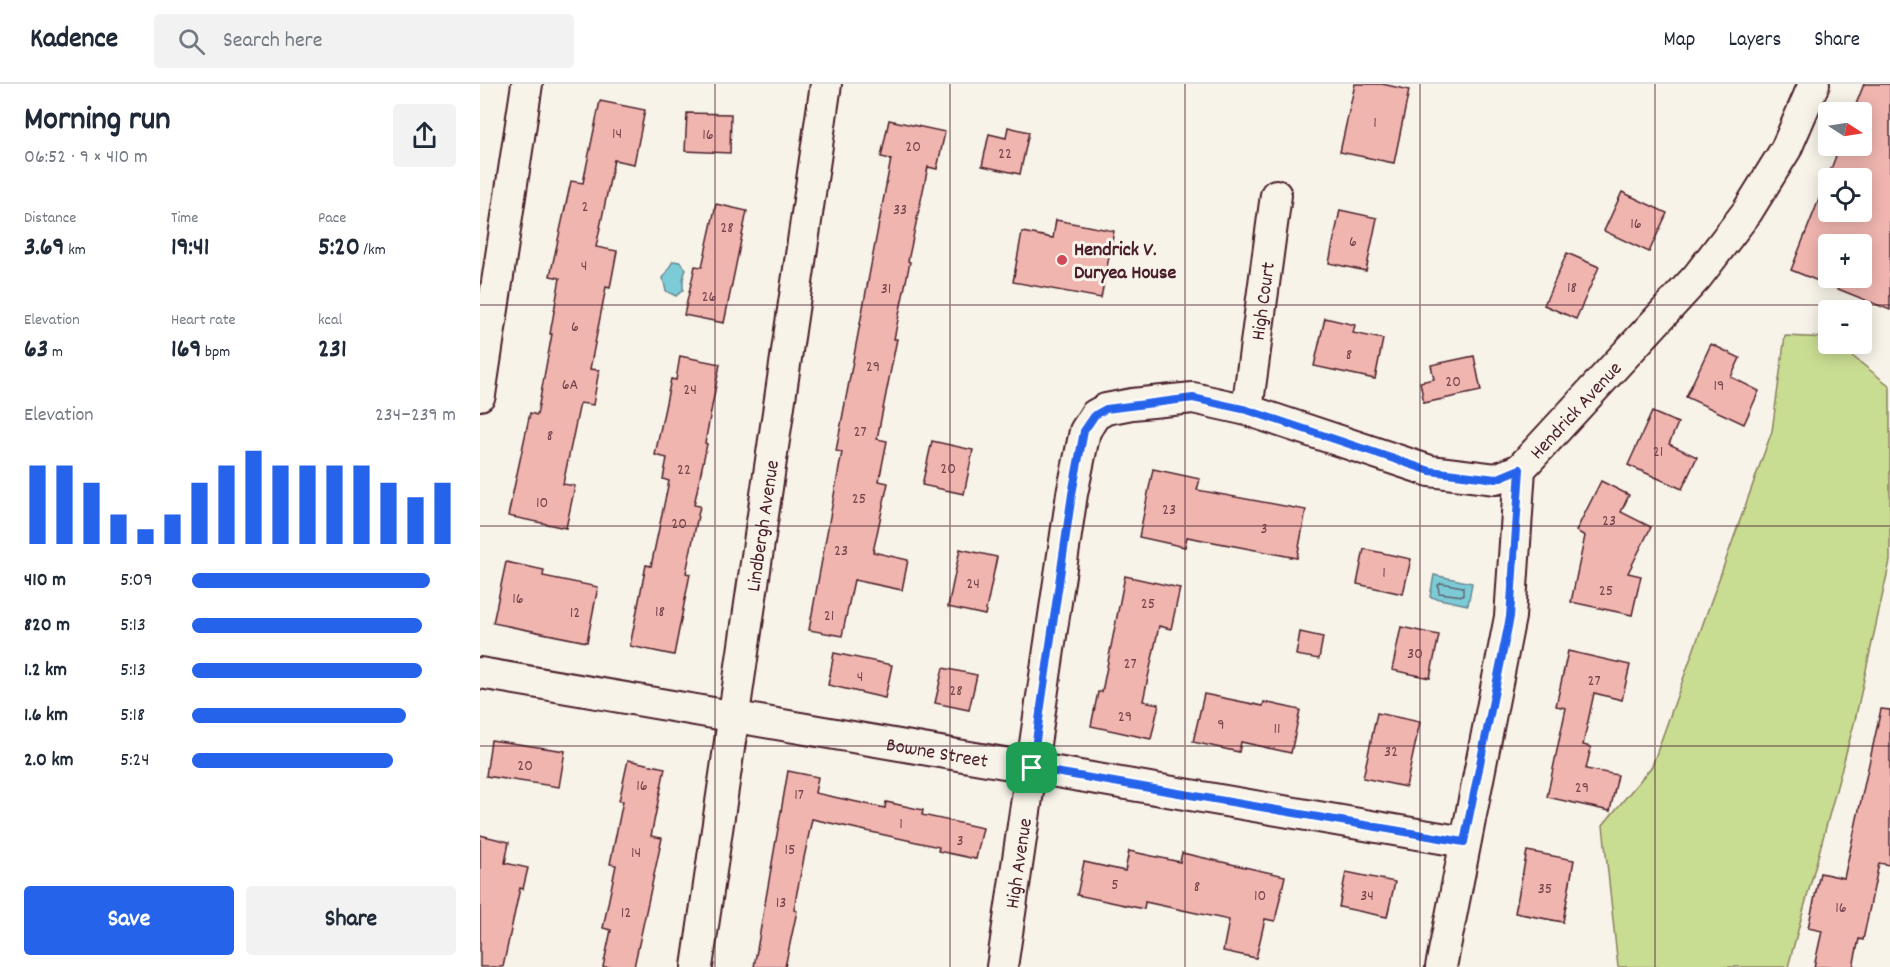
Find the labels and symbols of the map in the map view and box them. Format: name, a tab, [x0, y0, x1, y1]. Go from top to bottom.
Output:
north arrow	[1818, 102, 1872, 156]
house number: 1	[1373, 112, 1377, 135]
house number: 14	[612, 123, 622, 146]
house number: 16	[702, 124, 714, 147]
house number: 20	[905, 136, 921, 159]
house number: 22	[998, 143, 1012, 166]
house number: 2	[582, 196, 589, 219]
house number: 33	[893, 199, 907, 222]
house number: 16	[1630, 213, 1642, 236]
house number: 28	[720, 217, 734, 240]
house number: 6	[1349, 231, 1357, 254]
place label: Hendrick V. Duryea House	[1074, 237, 1176, 288]
marker: Hendrick V. Duryea House	[1055, 253, 1069, 267]
house number: 4	[581, 255, 587, 278]
street label: High Court	[1246, 261, 1284, 342]
house number: 18	[1567, 277, 1577, 300]
house number: 31	[881, 278, 891, 301]
house number: 26	[702, 286, 717, 309]
house number: 6	[571, 316, 579, 339]
house number: 8	[1346, 344, 1352, 367]
house number: 29	[866, 356, 880, 379]
street label: Hendrick Avenue	[1525, 356, 1630, 467]
house number: 20	[1445, 371, 1461, 394]
house number: 6A	[562, 374, 579, 397]
house number: 19	[1714, 375, 1724, 398]
house number: 24	[683, 379, 697, 402]
house number: 27	[853, 421, 867, 444]
house number: 8	[547, 425, 553, 448]
house number: 21	[1653, 441, 1663, 464]
street label: Lindbergh Avenue	[741, 458, 788, 594]
house number: 20	[940, 458, 956, 481]
house number: 22	[677, 459, 691, 482]
house number: 25	[852, 488, 866, 511]
house number: 10	[536, 492, 548, 515]
house number: 23	[1162, 499, 1176, 522]
house number: 23	[1602, 510, 1616, 533]
house number: 20	[671, 513, 687, 536]
house number: 3	[1260, 518, 1268, 541]
house number: 23	[834, 540, 848, 563]
house number: 1	[1382, 562, 1386, 585]
house number: 24	[966, 573, 980, 596]
house number: 25	[1599, 580, 1613, 603]
house number: 16	[512, 588, 524, 611]
house number: 25	[1141, 593, 1155, 616]
house number: 18	[655, 601, 665, 624]
house number: 12	[570, 602, 580, 625]
house number: 21	[824, 605, 834, 628]
house number: 30	[1407, 643, 1423, 666]
house number: 27	[1123, 653, 1137, 676]
house number: 4	[857, 666, 863, 689]
house number: 27	[1587, 670, 1601, 693]
house number: 28	[949, 680, 963, 703]
house number: 29	[1118, 706, 1132, 729]
house number: 9	[1217, 714, 1225, 737]
house number: 11	[1273, 718, 1281, 741]
street label: Bowne Street	[884, 732, 990, 777]
house number: 32	[1384, 741, 1398, 764]
pin	[1006, 742, 1057, 793]
house number: 20	[517, 755, 533, 778]
house number: 16	[636, 775, 648, 798]
house number: 29	[1575, 777, 1589, 800]
house number: 17	[794, 784, 804, 807]
house number: 1	[899, 813, 903, 836]
street label: High Avenue	[1000, 816, 1041, 911]
house number: 3	[956, 830, 964, 853]
house number: 15	[785, 839, 795, 862]
house number: 14	[631, 842, 641, 865]
house number: 5	[1111, 874, 1119, 897]
house number: 8	[1194, 876, 1200, 899]
house number: 35	[1538, 878, 1552, 901]
house number: 10	[1254, 885, 1266, 908]
house number: 34	[1360, 885, 1374, 908]
house number: 13	[776, 892, 786, 915]
house number: 16	[1835, 897, 1847, 920]
house number: 12	[621, 902, 631, 925]

